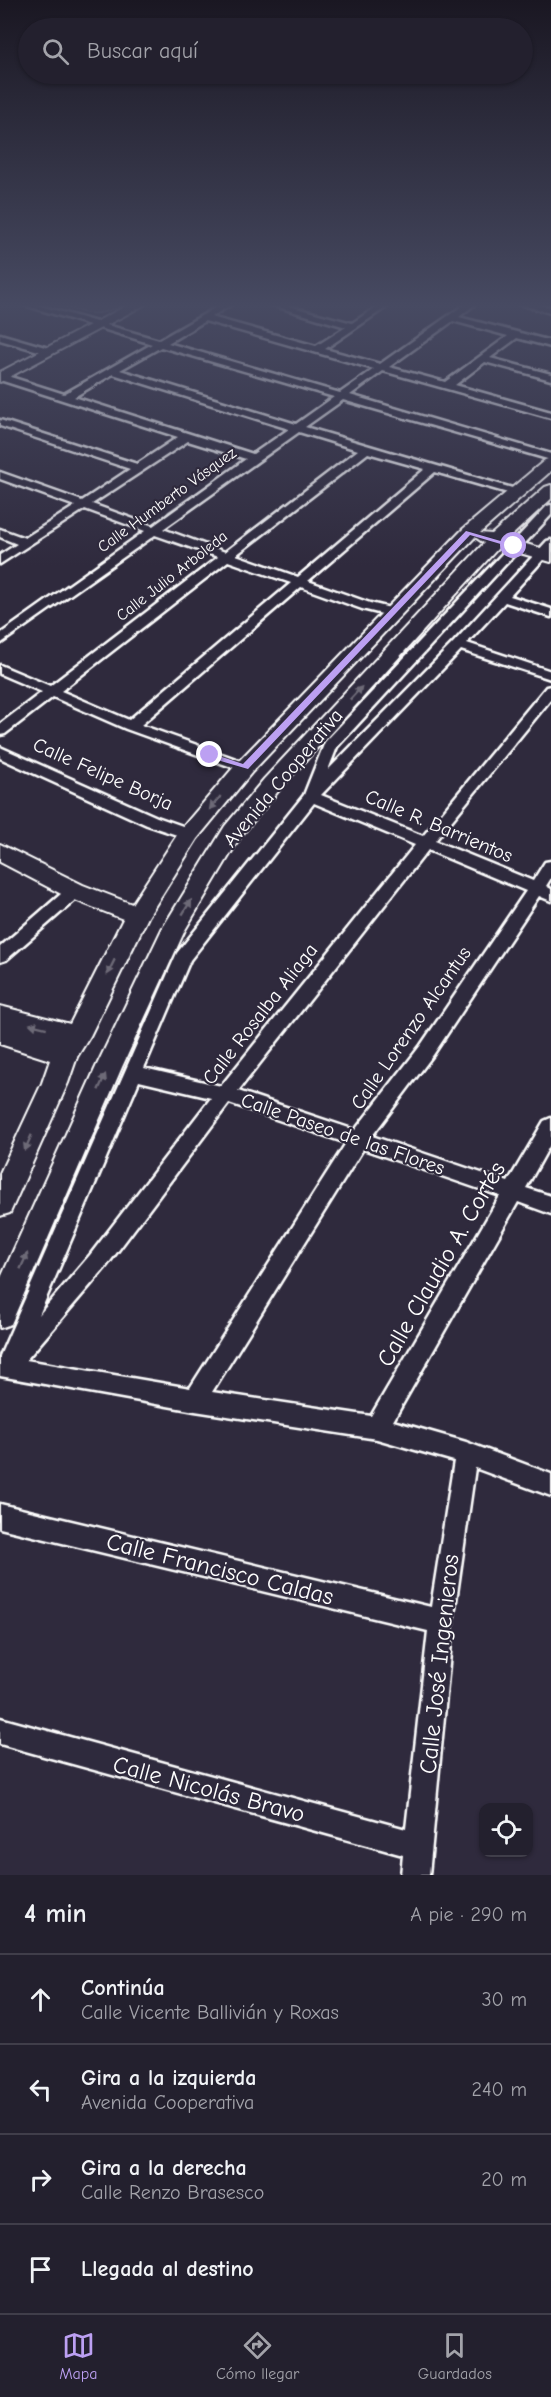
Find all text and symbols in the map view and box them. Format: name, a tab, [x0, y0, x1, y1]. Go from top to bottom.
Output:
search box	[18, 18, 533, 84]
icon: search	[39, 35, 72, 68]
text: Buscar aquí	[87, 38, 198, 64]
street label: Calle Humberto Vásquez	[94, 444, 240, 556]
street label: Calle Julio Arboleda	[113, 527, 231, 625]
route start	[500, 532, 526, 558]
one-way arrow	[348, 686, 362, 700]
street label: Avenida Cooperativa	[218, 704, 348, 852]
street label: Calle Felipe Borja	[29, 733, 177, 815]
route end	[196, 741, 222, 767]
street label: Calle R. Barrientos	[362, 785, 516, 867]
one-way arrow	[209, 795, 222, 810]
one-way arrow	[182, 898, 192, 915]
street label: Calle Rosalba Aliaga	[198, 939, 322, 1089]
street label: Calle Lorenzo Alcantus	[346, 942, 476, 1114]
one-way arrow	[106, 958, 116, 975]
one-way arrow	[29, 1020, 48, 1030]
one-way arrow	[98, 1074, 107, 1091]
street label: Calle Paseo de las Flores	[238, 1088, 448, 1180]
one-way arrow	[23, 1134, 32, 1151]
street label: Calle Claudio A. Cortés	[371, 1157, 511, 1371]
one-way arrow	[19, 1252, 28, 1269]
street label: Calle Francisco Caldas	[104, 1527, 336, 1611]
street label: Calle José Ingenieros	[414, 1553, 464, 1775]
street label: Calle Nicolás Bravo	[110, 1750, 308, 1828]
map controls	[479, 1803, 533, 1857]
button: locate	[479, 1803, 533, 1857]
text: 4 min	[24, 1899, 87, 1929]
text: A pie · 290 m	[410, 1903, 527, 1926]
text: Continúa	[81, 1975, 165, 2001]
icon: ahead	[24, 1983, 57, 2016]
text: 30 m	[481, 1988, 527, 2011]
text: Calle Vicente Ballivián y Roxas	[81, 2001, 339, 2024]
text: Gira a la izquierda	[81, 2065, 256, 2091]
icon: left	[24, 2073, 57, 2106]
text: 240 m	[472, 2078, 527, 2101]
text: Avenida Cooperativa	[81, 2091, 254, 2114]
text: Gira a la derecha	[81, 2155, 247, 2181]
icon: right	[24, 2163, 57, 2196]
text: 20 m	[481, 2168, 527, 2191]
text: Calle Renzo Brasesco	[81, 2181, 264, 2204]
icon: arrive	[24, 2253, 57, 2286]
text: Llegada al destino	[81, 2256, 254, 2282]
tab: Mapa	[59, 2329, 98, 2383]
tab: Cómo llegar	[216, 2329, 299, 2383]
tab: Guardados	[418, 2329, 492, 2383]

